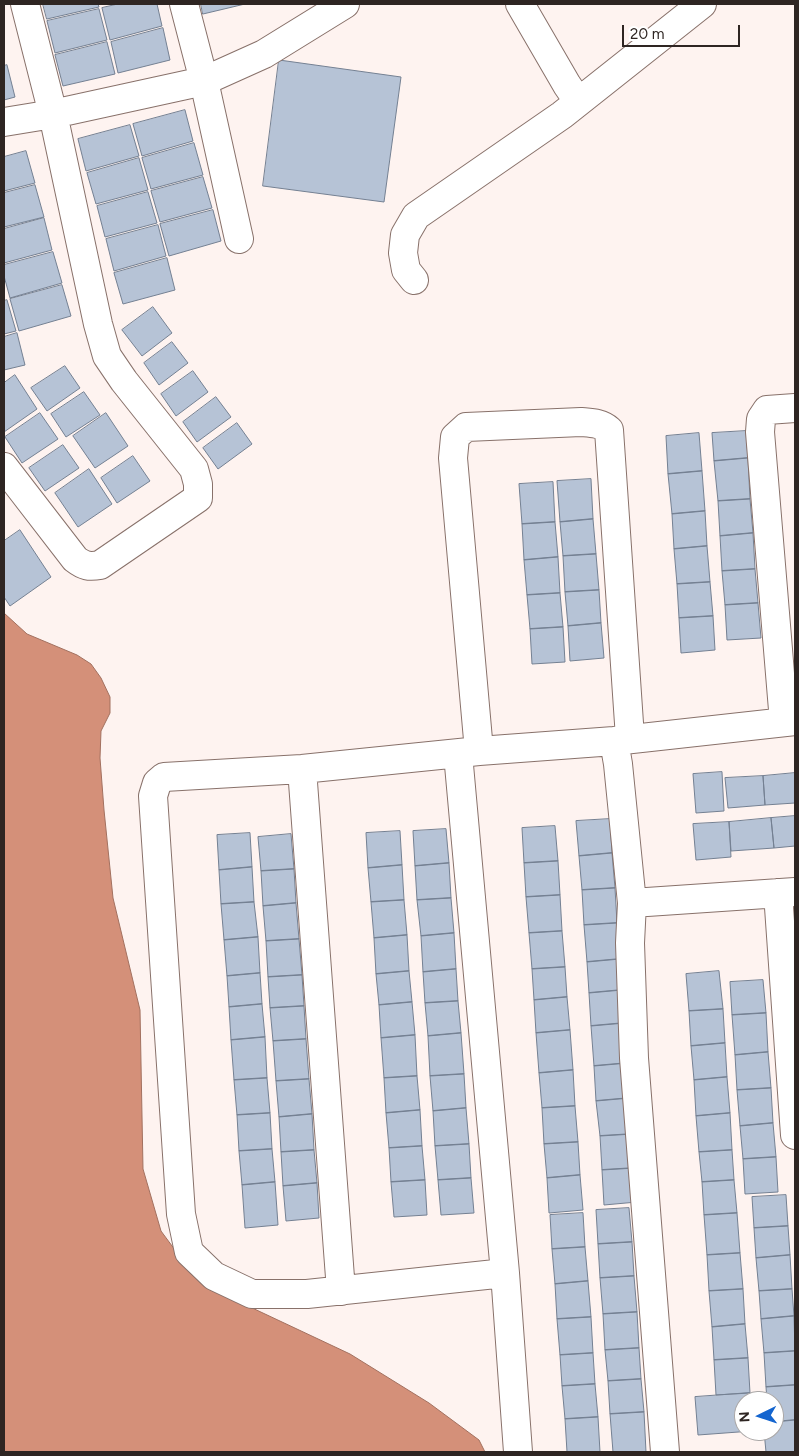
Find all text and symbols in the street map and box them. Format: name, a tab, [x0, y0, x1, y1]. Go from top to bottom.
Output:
scale bar	[624, 15, 742, 47]
text: 20 m	[630, 25, 664, 43]
north arrow	[734, 1391, 784, 1441]
text: N	[736, 1411, 753, 1423]

